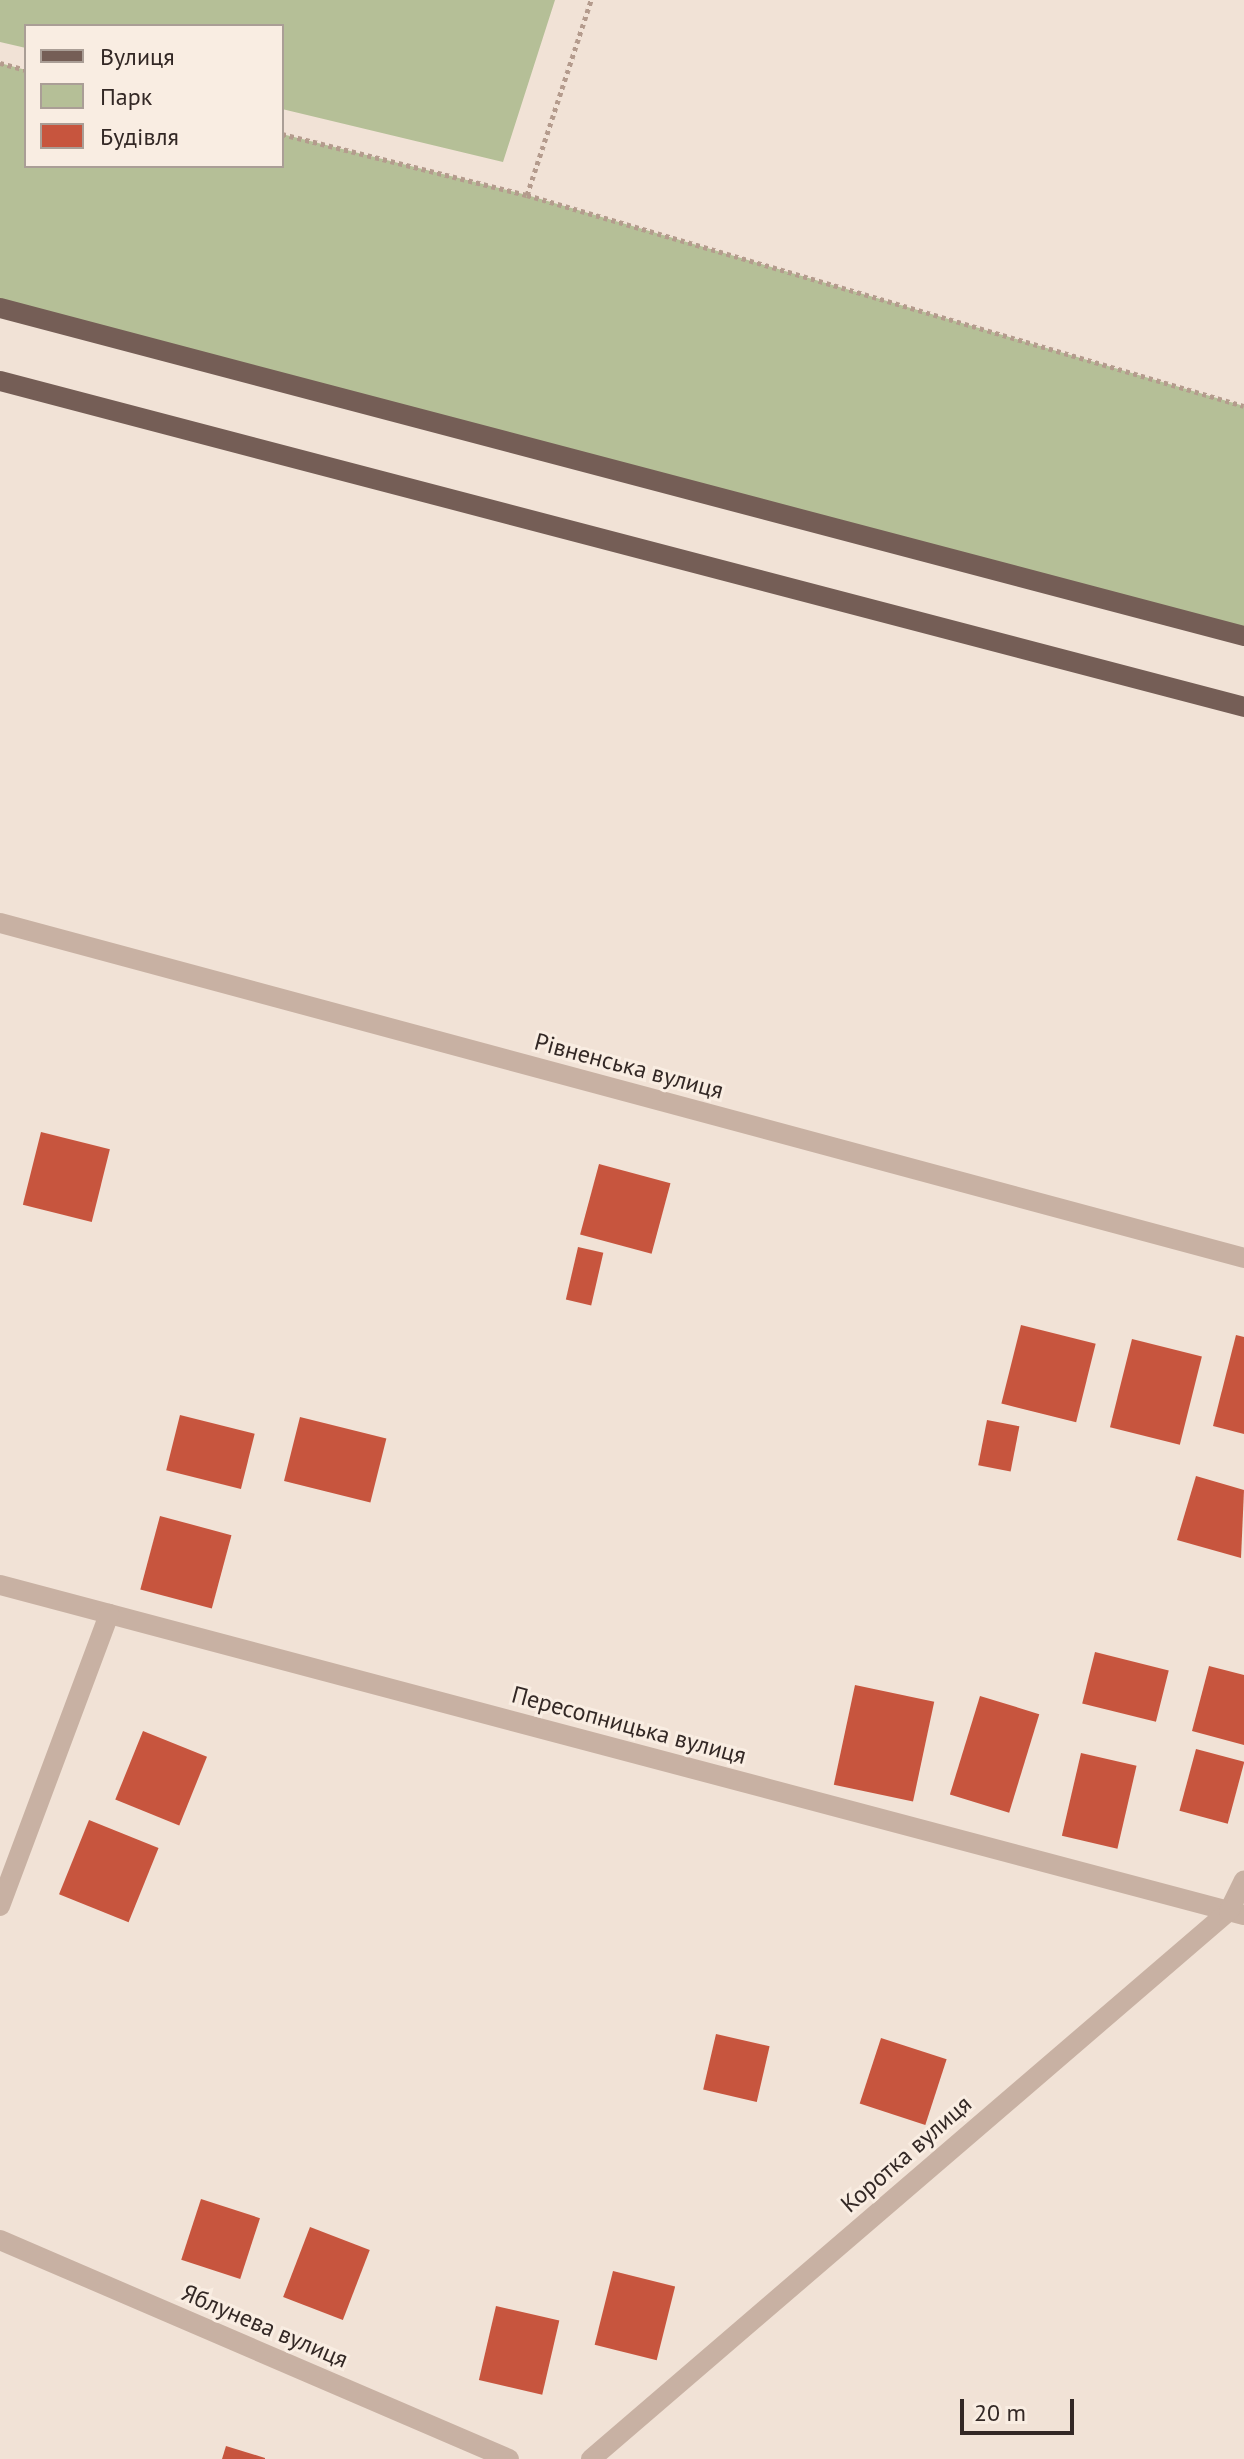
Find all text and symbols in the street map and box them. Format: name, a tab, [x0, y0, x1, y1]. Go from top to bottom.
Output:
legend	[24, 24, 284, 168]
text: Вулиця	[100, 41, 175, 72]
text: Парк	[100, 81, 152, 112]
text: Будівля	[100, 121, 179, 152]
street label: Рівненська вулиця	[531, 1027, 727, 1105]
street label: Пересопницька вулиця	[509, 1680, 749, 1770]
street label: Коротка вулиця	[835, 2090, 977, 2218]
street label: Яблунева вулиця	[178, 2278, 352, 2374]
scale bar	[964, 2383, 1078, 2433]
text: 20 m	[974, 2397, 1026, 2428]

